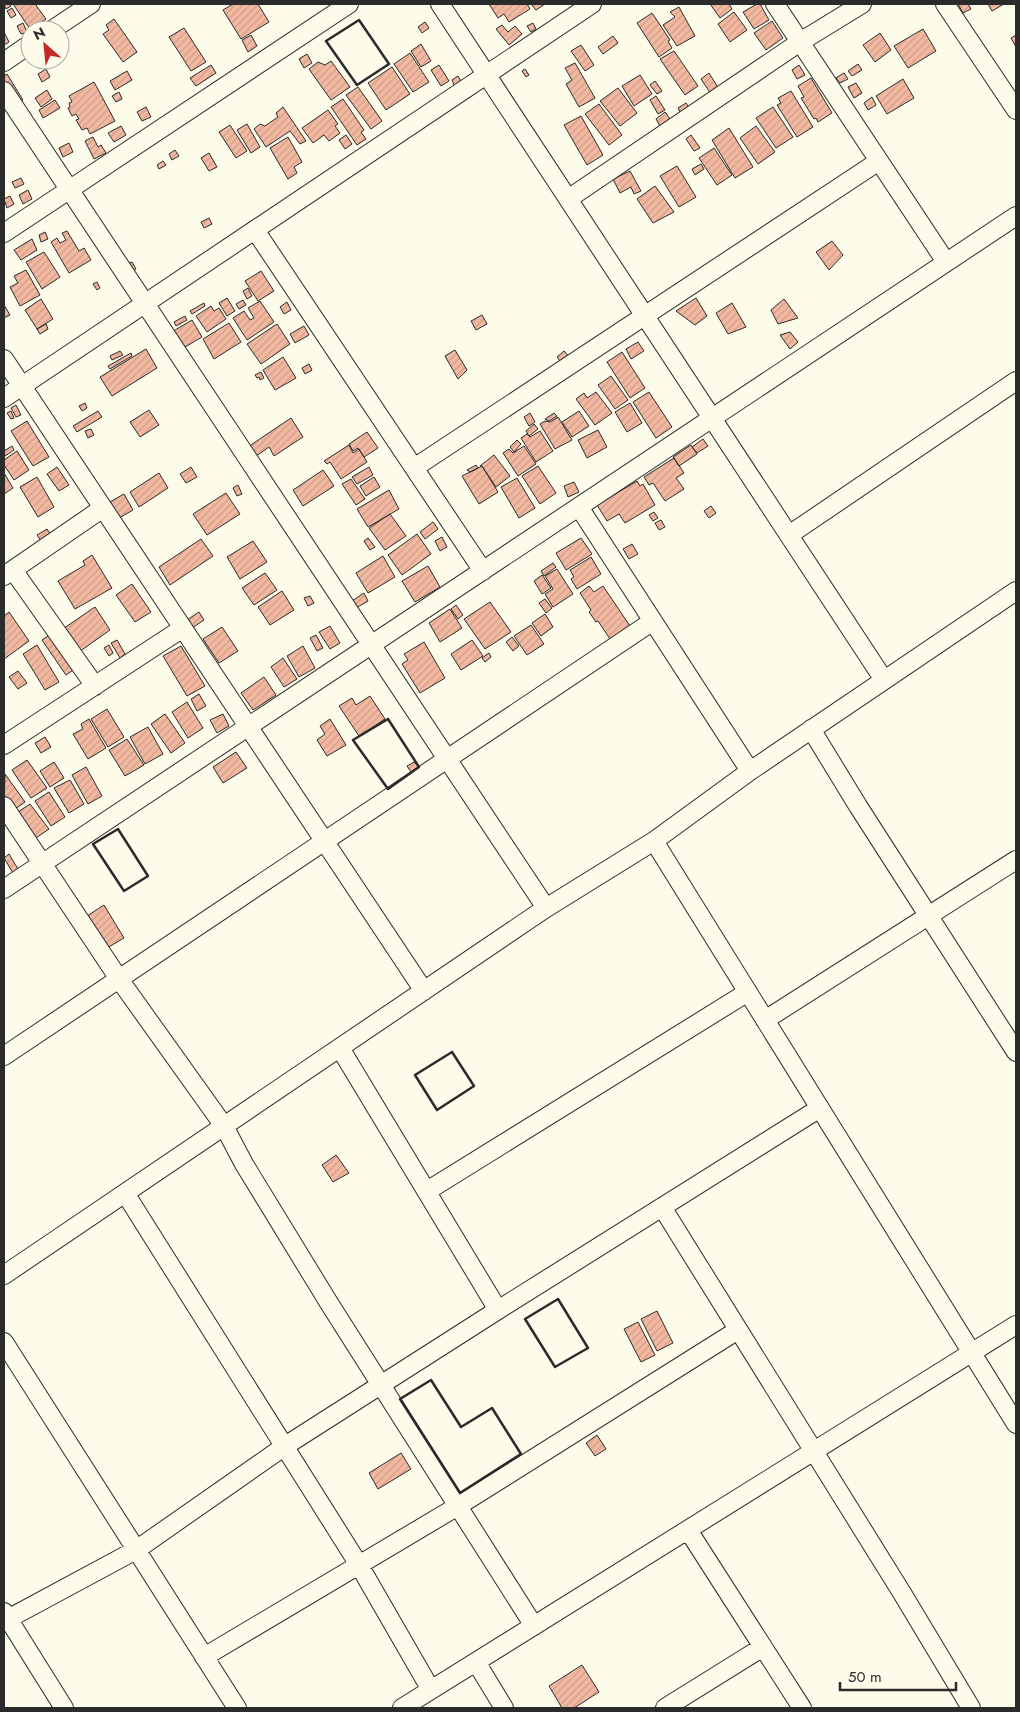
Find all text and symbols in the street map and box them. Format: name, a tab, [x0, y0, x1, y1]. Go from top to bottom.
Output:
north arrow	[20, 20, 70, 70]
text: N	[30, 22, 49, 45]
scale bar	[840, 1660, 956, 1692]
text: 50 m	[848, 1666, 882, 1688]

